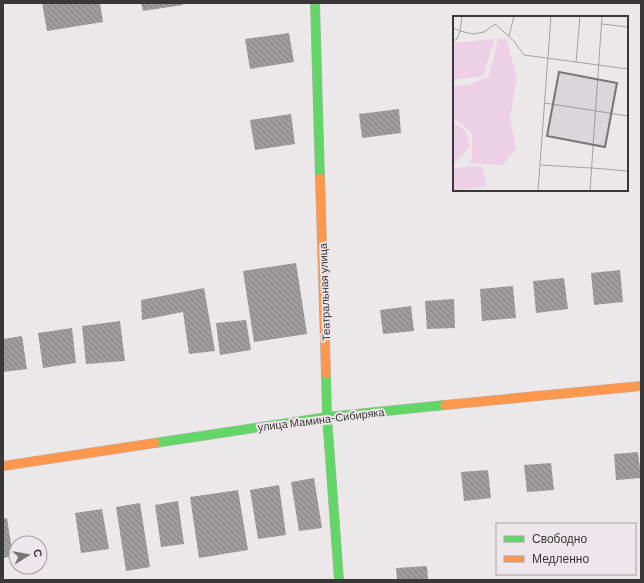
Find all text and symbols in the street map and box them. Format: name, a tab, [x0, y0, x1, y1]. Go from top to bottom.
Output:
inset map	[453, 16, 628, 191]
street label: Театральная улица	[316, 242, 332, 341]
street label: улица Мамина-Сибиряка	[257, 405, 386, 433]
legend	[496, 523, 636, 575]
text: Свободно	[532, 531, 587, 546]
north arrow	[8, 535, 48, 575]
text: С	[31, 548, 45, 558]
text: Медленно	[532, 551, 589, 566]

